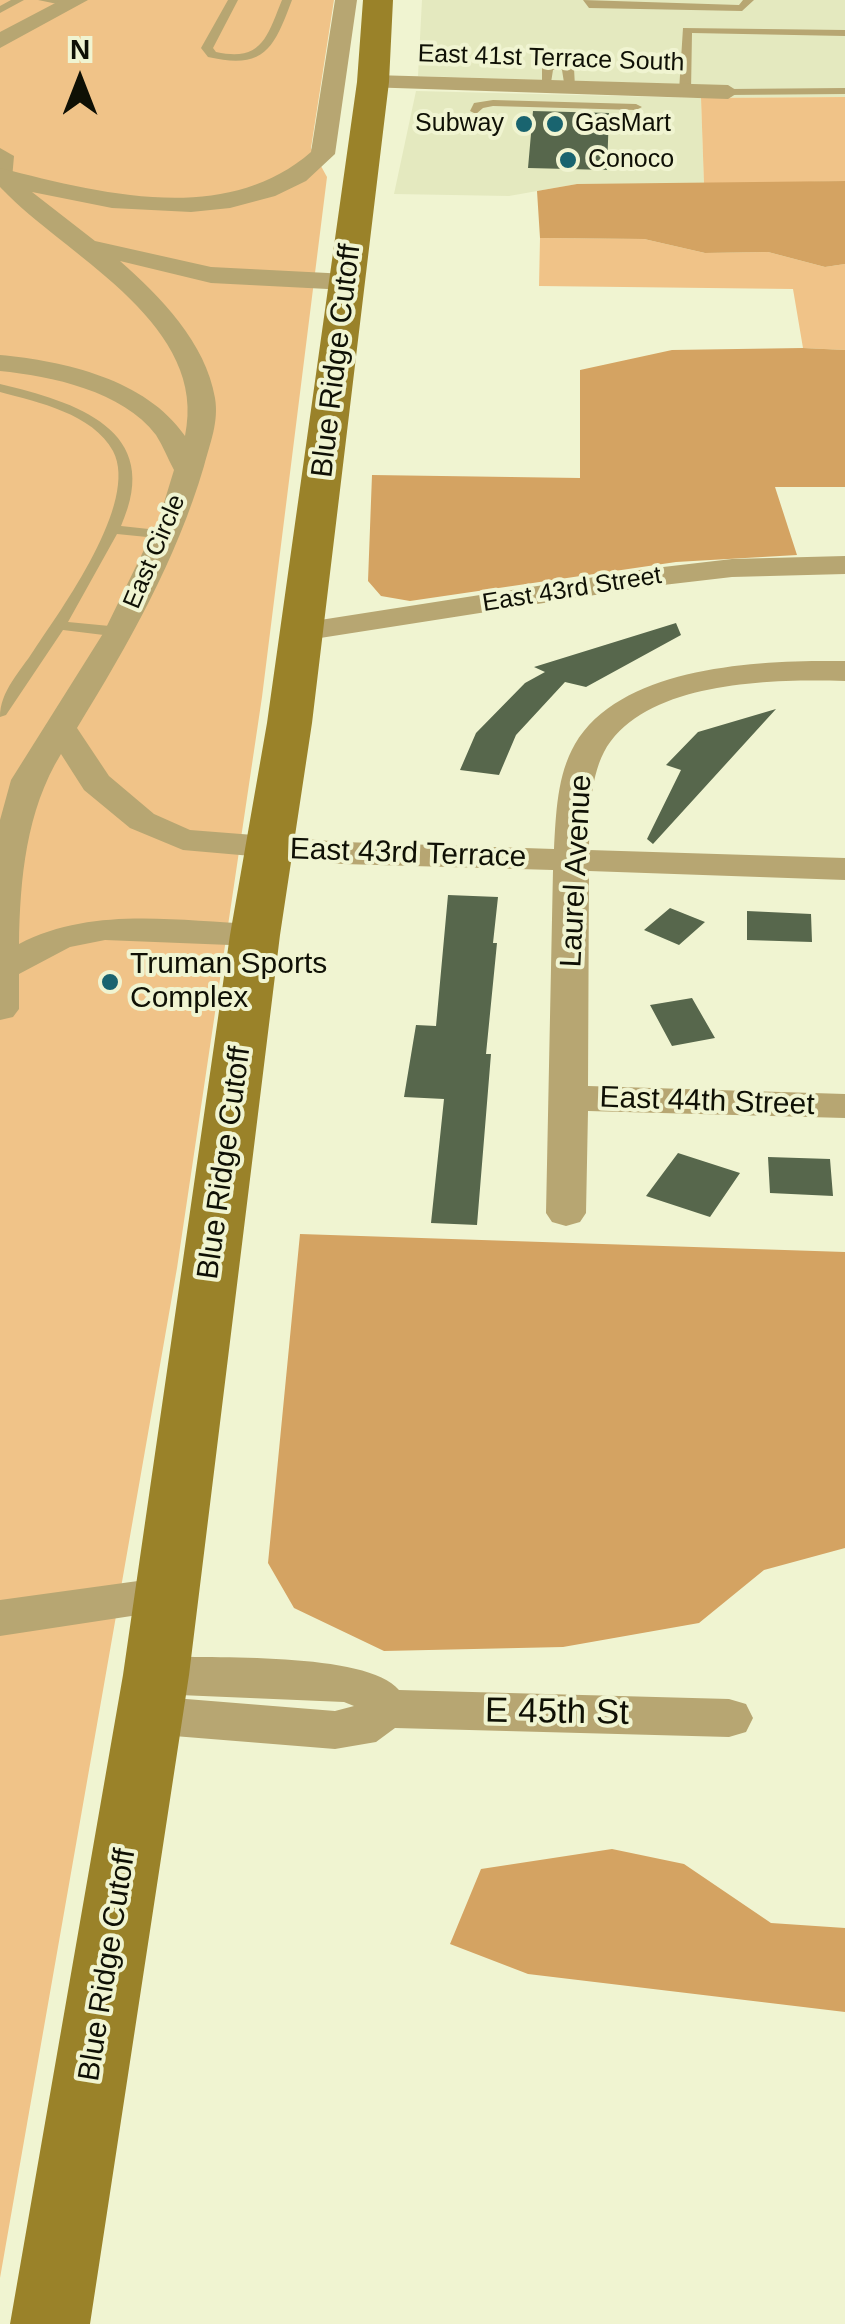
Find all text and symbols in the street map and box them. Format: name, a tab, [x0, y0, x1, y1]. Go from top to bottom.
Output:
north arrow	[30, 30, 130, 130]
text: N	[70, 34, 90, 65]
street label: East 41st Terrace South	[417, 39, 685, 79]
place label: Subway	[415, 109, 504, 139]
place label: GasMart	[575, 109, 671, 139]
marker: Subway	[513, 113, 535, 135]
marker: GasMart	[544, 113, 566, 135]
place label: Conoco	[588, 145, 674, 175]
marker: Conoco	[557, 149, 579, 171]
street label: Blue Ridge Cutoff	[305, 242, 369, 480]
street label: East Circle	[118, 491, 192, 613]
street label: East 43rd Street	[480, 561, 664, 619]
street label: Laurel Avenue	[554, 774, 600, 968]
street label: East 43rd Terrace	[289, 832, 527, 876]
place label: Truman Sports Complex	[130, 947, 327, 1018]
marker: Truman Sports Complex	[99, 971, 121, 993]
street label: Blue Ridge Cutoff	[191, 1044, 259, 1282]
street label: East 44th Street	[599, 1080, 815, 1124]
street label: E 45th St	[485, 1691, 629, 1735]
street label: Blue Ridge Cutoff	[72, 1846, 144, 2084]

